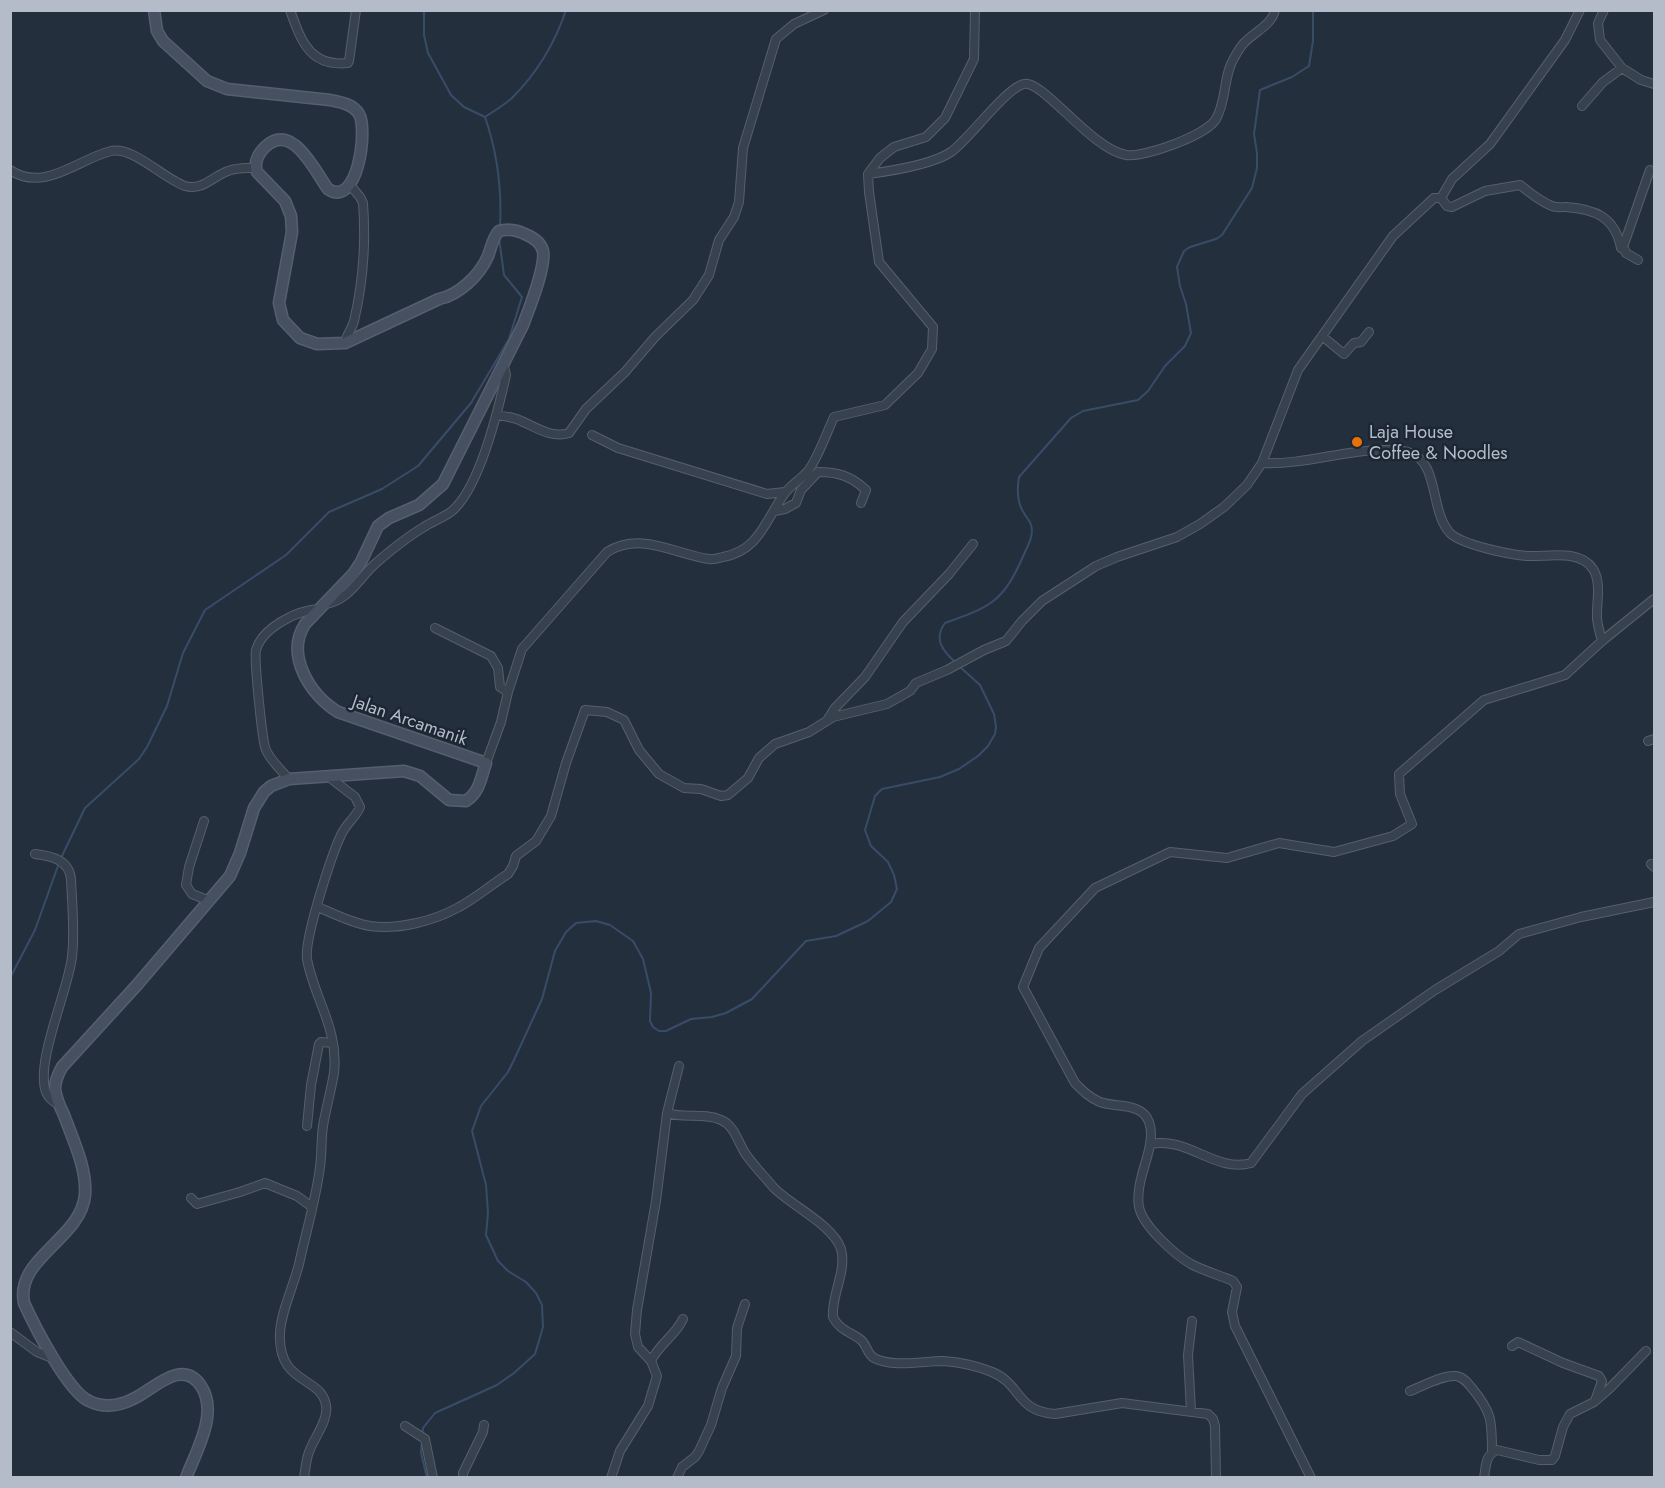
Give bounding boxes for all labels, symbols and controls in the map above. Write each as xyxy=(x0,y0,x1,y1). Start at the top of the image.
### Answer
place label: Laja House Coffee & Noodles xyxy=(1369,419,1507,466)
marker: Laja House Coffee & Noodles xyxy=(1350,435,1364,449)
street label: Jalan Arcamanik xyxy=(347,687,471,752)

